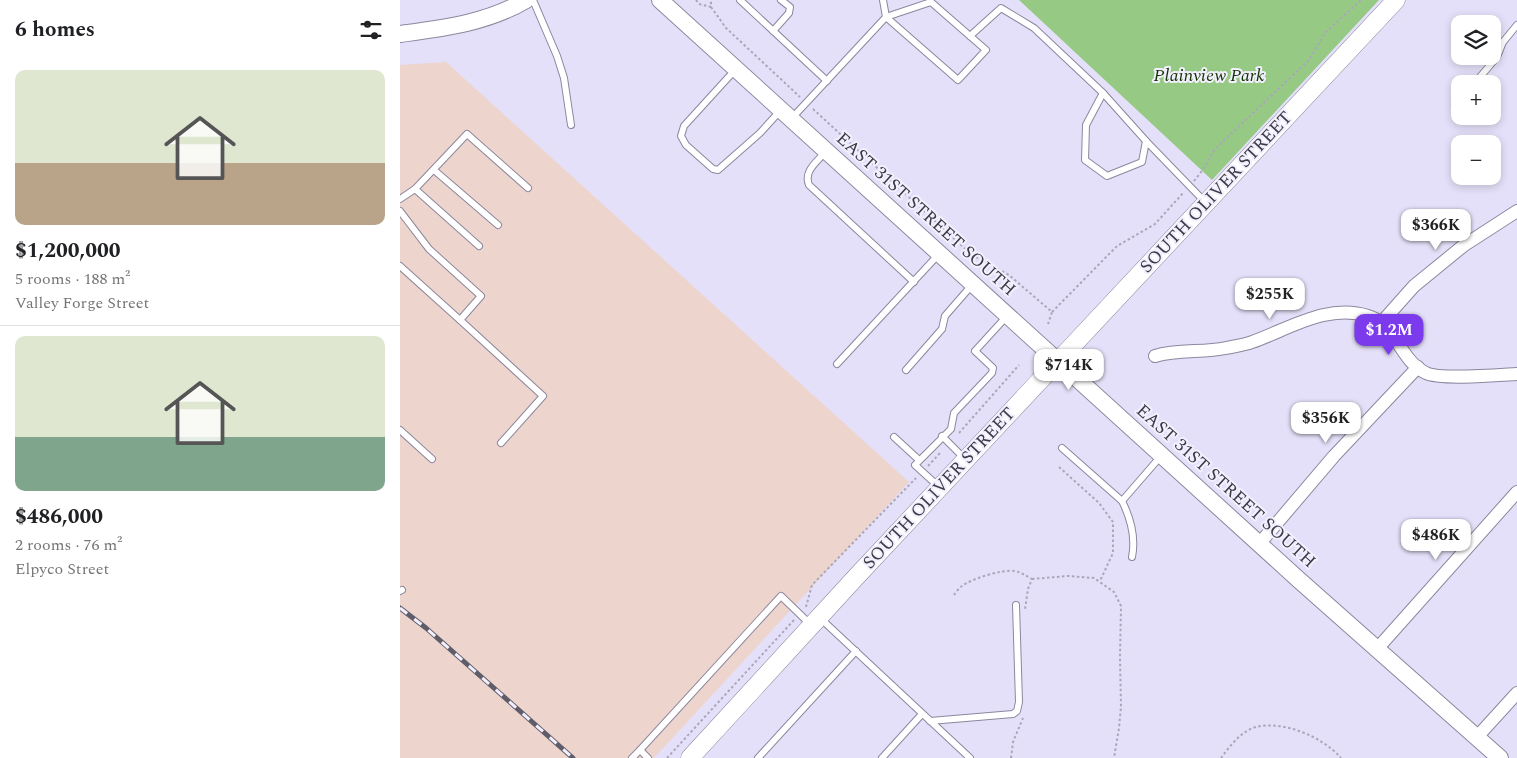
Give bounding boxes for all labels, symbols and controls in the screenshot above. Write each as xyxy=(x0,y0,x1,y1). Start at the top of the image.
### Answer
text: 6 homes xyxy=(15,14,95,46)
map controls xyxy=(1451,15,1501,185)
button: layers xyxy=(1451,15,1501,65)
icon: filters xyxy=(357,16,385,44)
park label: Plainview Park xyxy=(1154,62,1265,89)
button: + xyxy=(1451,75,1501,125)
icon: home xyxy=(155,103,245,193)
street label: SOUTH OLIVER STREET xyxy=(1133,105,1299,279)
street label: EAST 31ST STREET SOUTH xyxy=(830,126,1022,302)
button: − xyxy=(1451,135,1501,185)
pin: $366K xyxy=(1401,208,1471,251)
text: $366K xyxy=(1412,213,1460,237)
text: $1,200,000 xyxy=(15,235,121,267)
text: 5 rooms · 188 m² xyxy=(15,267,130,291)
pin: $255K xyxy=(1235,278,1305,320)
text: $255K xyxy=(1246,282,1294,306)
text: Valley Forge Street xyxy=(15,291,149,315)
pin: $1.2M xyxy=(1354,314,1424,356)
text: $1.2M xyxy=(1365,318,1413,342)
pin: $714K xyxy=(1034,348,1104,391)
text: $714K xyxy=(1045,353,1093,377)
icon: home xyxy=(155,368,245,458)
street label: EAST 31ST STREET SOUTH xyxy=(1130,398,1322,574)
street label: SOUTH OLIVER STREET xyxy=(856,401,1022,575)
pin: $356K xyxy=(1291,402,1361,444)
text: $356K xyxy=(1302,406,1350,430)
text: $486,000 xyxy=(15,501,103,533)
pin: $486K xyxy=(1401,518,1471,561)
text: $486K xyxy=(1412,523,1460,547)
text: 2 rooms · 76 m² xyxy=(15,533,122,557)
text: Elpyco Street xyxy=(15,557,109,581)

